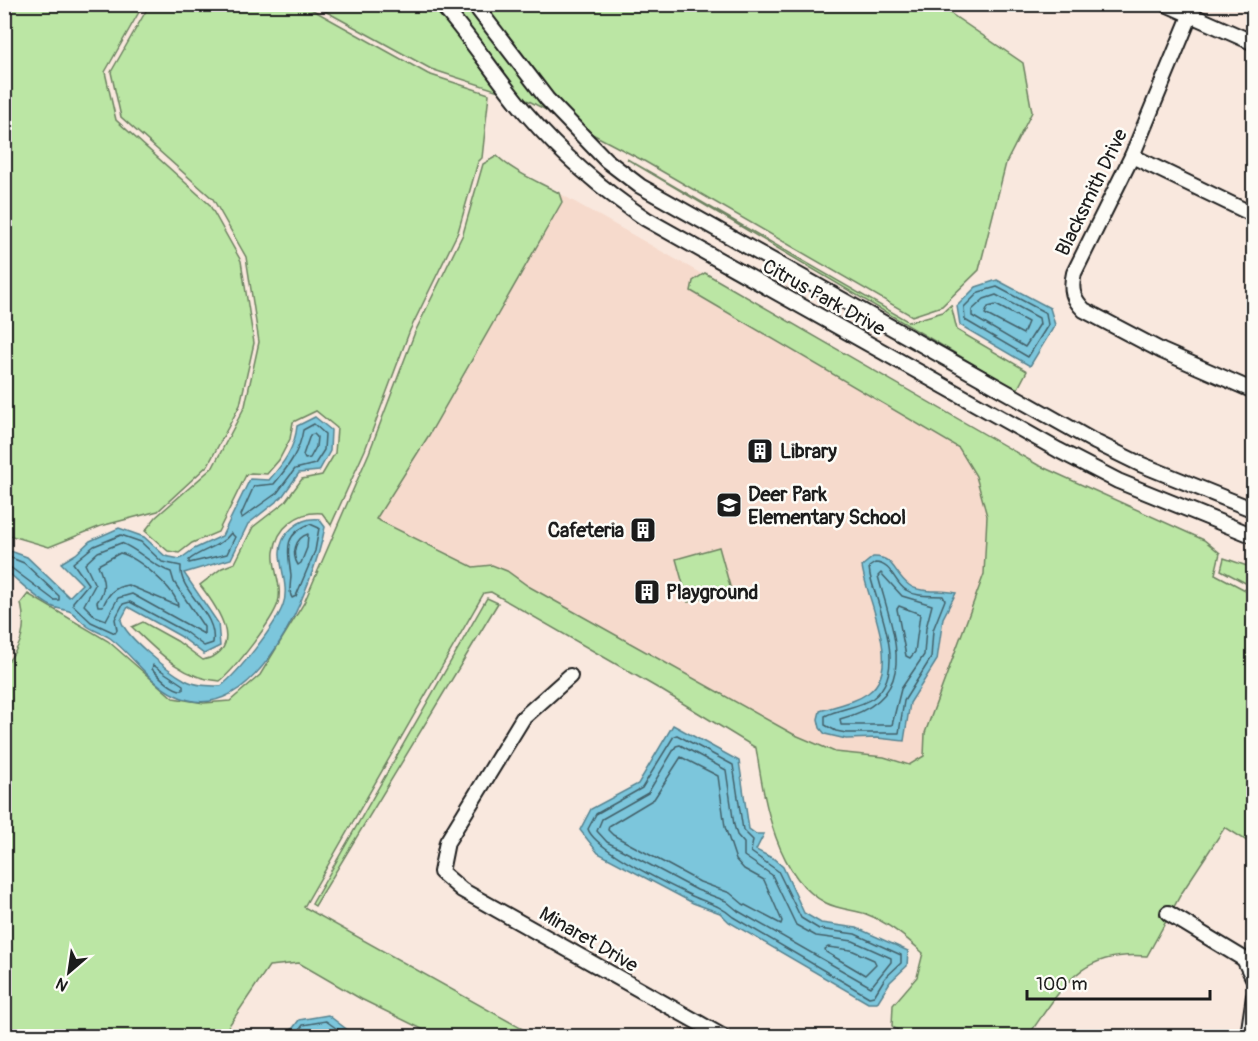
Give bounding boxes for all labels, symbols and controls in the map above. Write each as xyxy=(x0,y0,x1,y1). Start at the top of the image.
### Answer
street label: Blacksmith Drive xyxy=(1050,124,1133,260)
street label: Citrus Park Drive xyxy=(758,253,890,342)
building icon: Library xyxy=(745,436,775,466)
place label: Library xyxy=(780,439,837,464)
place label: Deer Park Elementary School xyxy=(748,482,906,530)
school or university icon: Deer Park Elementary School xyxy=(714,490,744,520)
building icon: Cafeteria xyxy=(628,515,658,545)
place label: Cafeteria xyxy=(548,518,624,543)
building icon: Playground xyxy=(632,577,662,607)
place label: Playground xyxy=(666,580,758,605)
street label: Minaret Drive xyxy=(535,901,643,978)
north arrow xyxy=(39,942,99,1002)
scale bar xyxy=(1027,963,1210,1001)
text: N xyxy=(52,973,72,996)
text: 100 m xyxy=(1036,973,1088,996)

